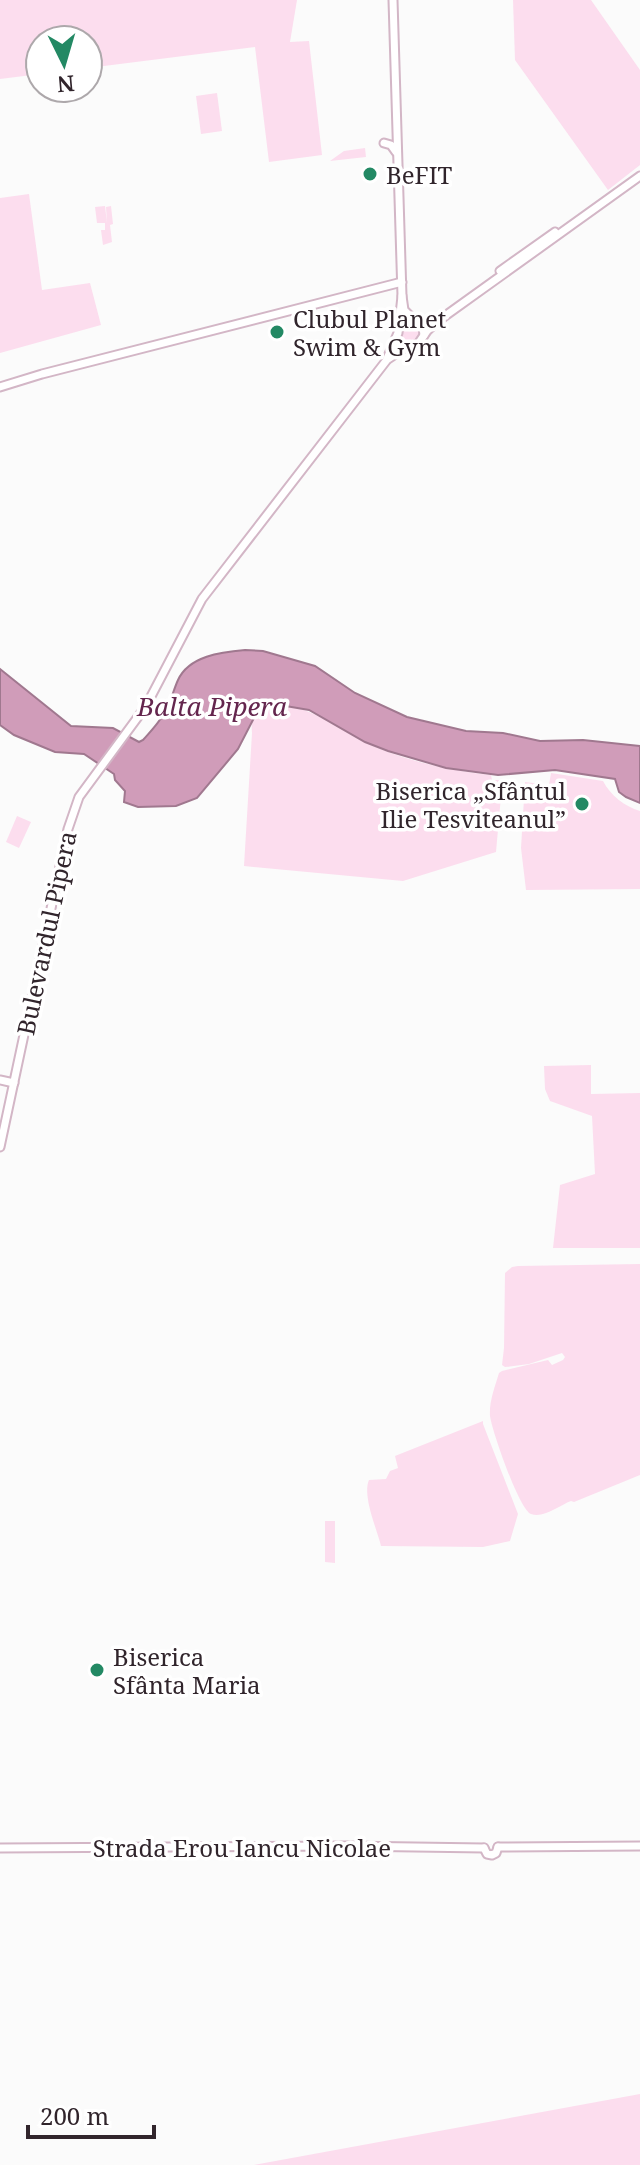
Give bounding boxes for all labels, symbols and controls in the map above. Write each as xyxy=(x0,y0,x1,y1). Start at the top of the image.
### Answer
north arrow xyxy=(24,24,104,104)
text: N xyxy=(56,69,76,101)
place label: BeFIT xyxy=(386,158,453,191)
marker: BeFIT xyxy=(361,165,379,183)
place label: Clubul Planet Swim & Gym xyxy=(293,302,446,363)
marker: Clubul Planet Swim & Gym xyxy=(268,323,286,341)
water label: Balta Pipera xyxy=(136,688,287,724)
place label: Biserica „Sfântul Ilie Tesviteanul” xyxy=(376,774,567,835)
marker: Biserica „Sfântul Ilie Tesviteanul” xyxy=(573,795,591,813)
street label: Bulevardul Pipera xyxy=(8,828,84,1038)
place label: Biserica Sfânta Maria xyxy=(113,1640,261,1701)
marker: Biserica Sfânta Maria xyxy=(88,1661,106,1679)
street label: Strada Erou Iancu Nicolae xyxy=(93,1831,391,1864)
scale bar xyxy=(28,2089,154,2139)
text: 200 m xyxy=(40,2099,109,2132)

